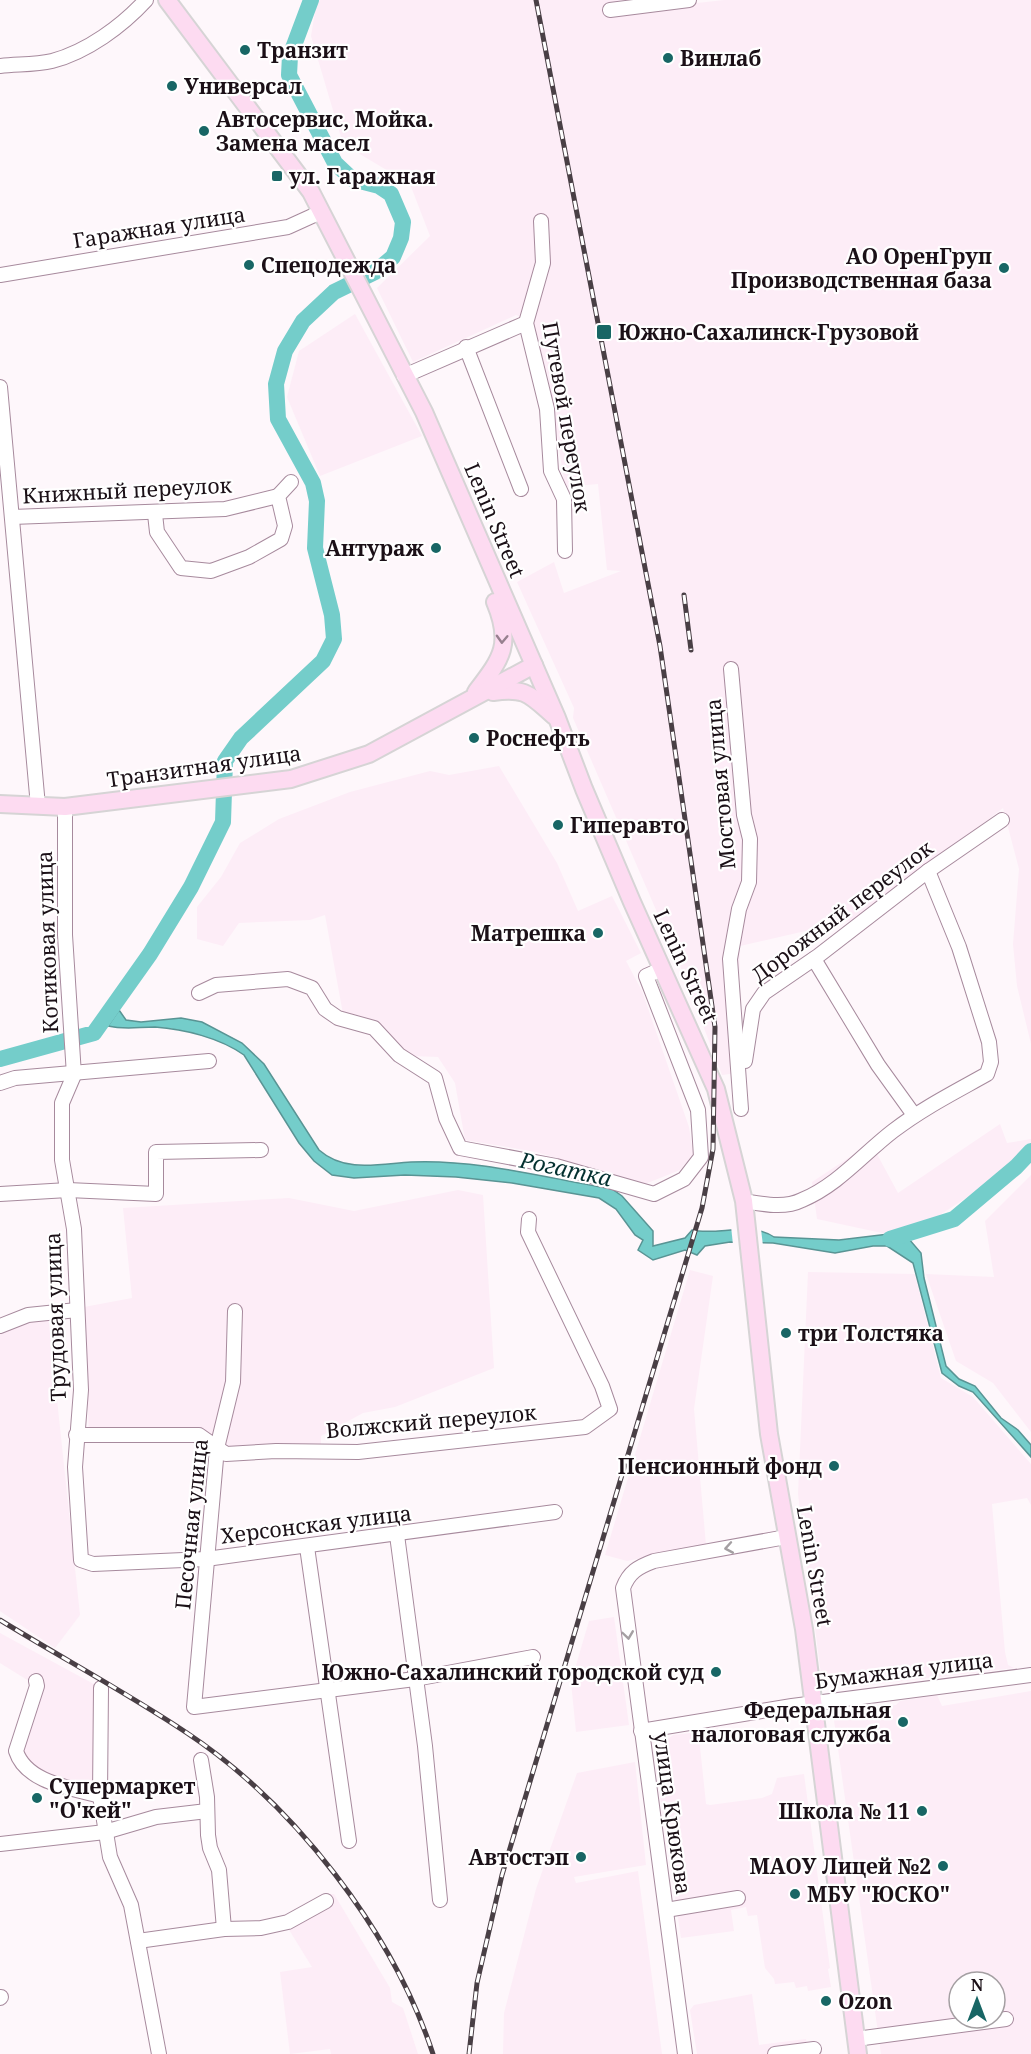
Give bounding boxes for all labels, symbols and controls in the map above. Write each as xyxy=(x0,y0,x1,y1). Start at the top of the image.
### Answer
place label: Транзит xyxy=(257,36,348,64)
marker: Транзит xyxy=(238,43,252,57)
place label: Винлаб xyxy=(680,44,761,72)
marker: Винлаб xyxy=(661,51,675,65)
place label: Универсал xyxy=(184,72,302,100)
marker: Универсал xyxy=(165,79,179,93)
place label: Автосервис, Мойка. Замена масел xyxy=(216,105,434,157)
marker: Автосервис, Мойка. Замена масел xyxy=(197,124,211,138)
place label: ул. Гаражная xyxy=(289,162,436,190)
marker: ул. Гаражная xyxy=(270,169,284,183)
street label: Гаражная улица xyxy=(71,200,247,254)
place label: АО ОренГруп Производственная база xyxy=(731,242,992,294)
place label: Спецодежда xyxy=(261,251,396,279)
marker: Спецодежда xyxy=(242,258,256,272)
marker: АО ОренГруп Производственная база xyxy=(997,261,1011,275)
place label: Южно-Сахалинск-Грузовой xyxy=(618,318,919,346)
street label: Путевой переулок xyxy=(536,319,598,515)
marker: Южно-Сахалинск-Грузовой xyxy=(595,323,613,341)
street label: Lenin Street xyxy=(458,458,532,582)
street label: Книжный переулок xyxy=(21,470,233,509)
place label: Антураж xyxy=(325,534,424,562)
marker: Антураж xyxy=(429,541,443,555)
one-way arrow xyxy=(496,635,508,644)
street label: Мостовая улица xyxy=(699,697,741,871)
place label: Роснефть xyxy=(486,724,590,752)
marker: Роснефть xyxy=(467,731,481,745)
street label: Транзитная улица xyxy=(105,738,303,794)
place label: Гиперавто xyxy=(570,811,686,839)
marker: Гиперавто xyxy=(551,818,565,832)
street label: Дорожный переулок xyxy=(746,833,939,988)
street label: Котиковая улица xyxy=(30,850,64,1034)
street label: Lenin Street xyxy=(647,905,725,1027)
place label: Матрешка xyxy=(471,919,586,947)
marker: Матрешка xyxy=(591,926,605,940)
water label: Рогатка xyxy=(516,1143,615,1192)
street label: Трудовая улица xyxy=(38,1232,72,1402)
place label: три Толстяка xyxy=(798,1319,944,1347)
marker: три Толстяка xyxy=(779,1326,793,1340)
street label: Волжский переулок xyxy=(325,1398,538,1444)
street label: Песочная улица xyxy=(168,1437,214,1611)
place label: Пенсионный фонд xyxy=(618,1452,822,1480)
marker: Пенсионный фонд xyxy=(827,1459,841,1473)
street label: Херсонская улица xyxy=(219,1498,413,1550)
street label: Lenin Street xyxy=(791,1503,839,1629)
one-way arrow xyxy=(724,1541,734,1554)
one-way arrow xyxy=(621,1631,633,1640)
street label: Бумажная улица xyxy=(813,1645,995,1695)
place label: Южно-Сахалинский городской суд xyxy=(322,1658,704,1686)
marker: Южно-Сахалинский городской суд xyxy=(709,1665,723,1679)
place label: Федеральная налоговая служба xyxy=(691,1696,891,1748)
marker: Федеральная налоговая служба xyxy=(896,1715,910,1729)
street label: улица Крюкова xyxy=(648,1730,698,1896)
place label: Супермаркет "О'кей" xyxy=(49,1772,196,1824)
marker: Супермаркет "О'кей" xyxy=(30,1791,44,1805)
place label: Школа № 11 xyxy=(779,1797,910,1825)
marker: Школа № 11 xyxy=(915,1804,929,1818)
place label: Автостэп xyxy=(469,1843,569,1871)
marker: Автостэп xyxy=(574,1850,588,1864)
place label: МАОУ Лицей №2 xyxy=(750,1852,931,1880)
marker: МАОУ Лицей №2 xyxy=(936,1859,950,1873)
place label: МБУ "ЮСКО" xyxy=(807,1880,950,1908)
marker: МБУ "ЮСКО" xyxy=(788,1887,802,1901)
north arrow xyxy=(947,1970,1007,2030)
text: N xyxy=(971,1974,984,1996)
place label: Ozon xyxy=(838,1987,893,2015)
marker: Ozon xyxy=(819,1994,833,2008)

